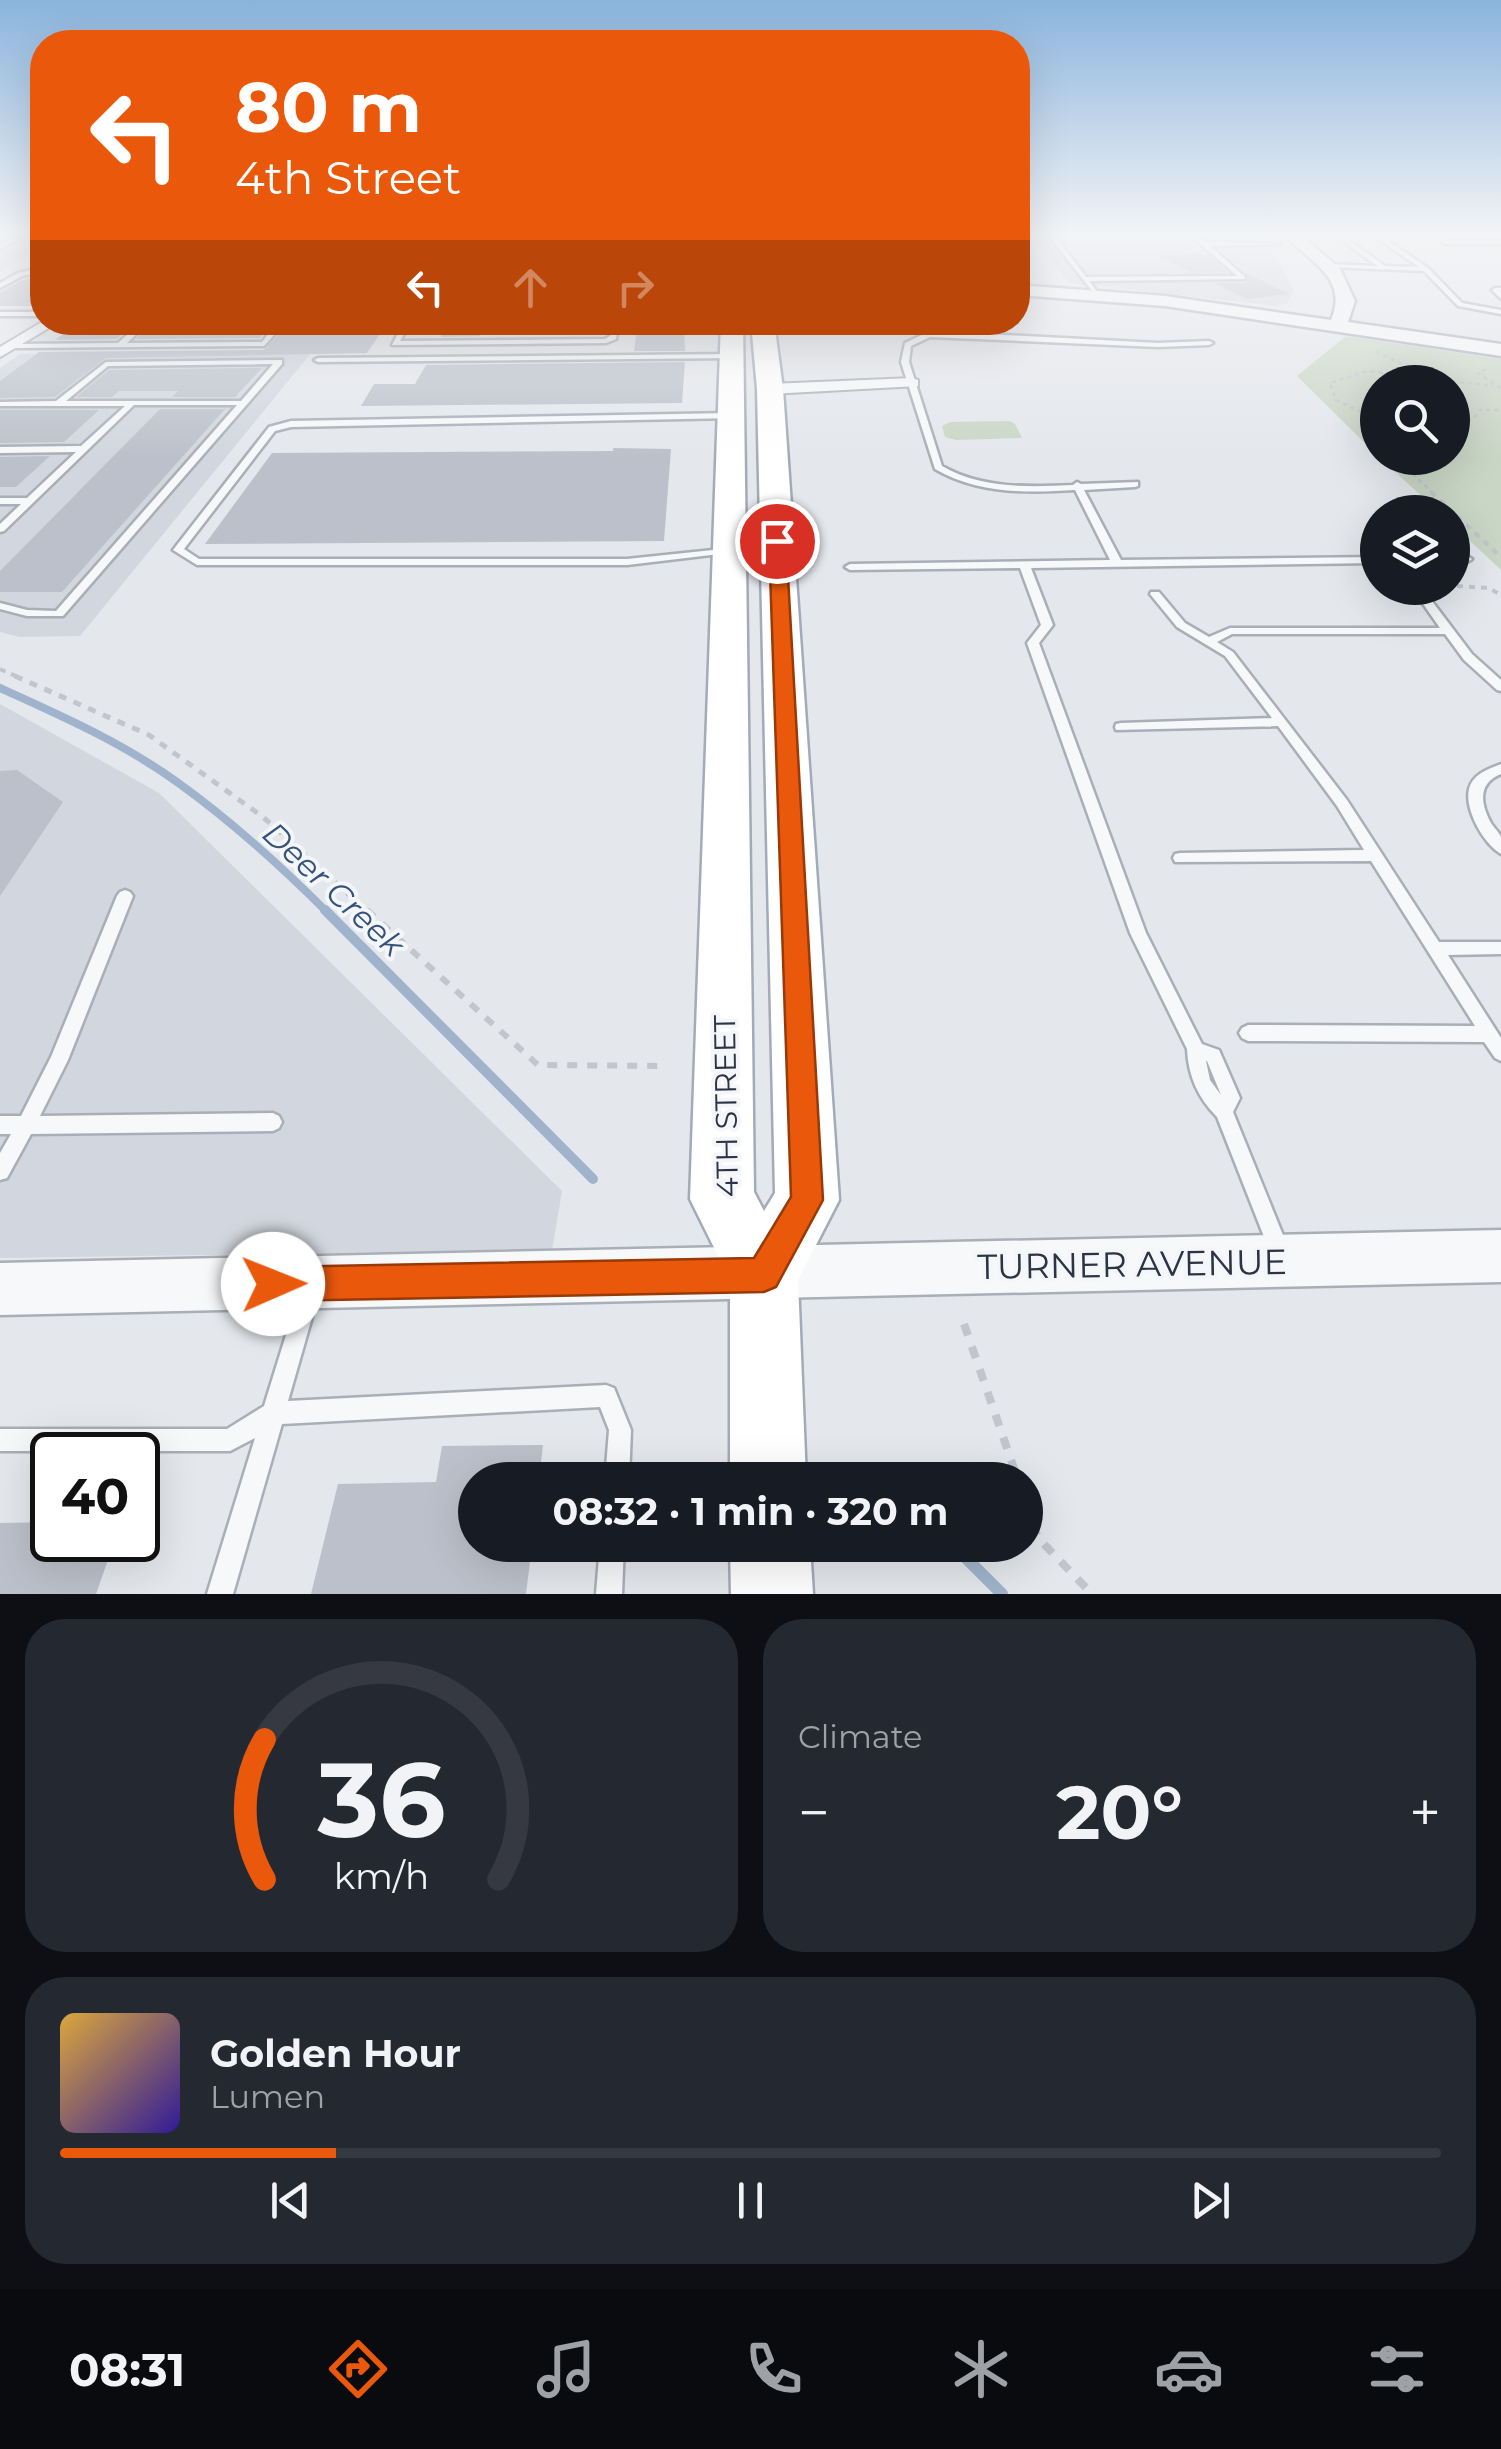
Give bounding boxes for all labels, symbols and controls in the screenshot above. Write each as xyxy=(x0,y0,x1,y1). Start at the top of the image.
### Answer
text: 80 m xyxy=(235,64,422,150)
icon: left xyxy=(70,70,200,200)
text: 4th Street xyxy=(235,150,461,205)
icon: left xyxy=(398,260,453,315)
icon: ahead xyxy=(503,260,558,315)
icon: right xyxy=(608,260,663,315)
map controls xyxy=(1360,365,1470,605)
button: search xyxy=(1360,365,1470,475)
button: layers xyxy=(1360,495,1470,605)
pin xyxy=(735,499,820,584)
icon: arrive xyxy=(750,514,805,569)
water label: Deer Creek xyxy=(255,814,414,966)
street label: 4TH STREET xyxy=(706,1014,746,1197)
position arrow xyxy=(221,1232,325,1336)
street label: TURNER AVENUE xyxy=(977,1240,1287,1288)
speed limit sign: 40 xyxy=(30,1432,160,1562)
text: 08:32 · 1 min · 320 m xyxy=(553,1488,948,1535)
text: Climate xyxy=(798,1717,922,1756)
text: 36 xyxy=(317,1736,445,1863)
text: 20° xyxy=(1056,1766,1183,1858)
text: − xyxy=(798,1779,830,1846)
text: + xyxy=(1409,1779,1441,1846)
text: km/h xyxy=(334,1854,429,1898)
text: Golden Hour xyxy=(210,2030,461,2077)
text: Lumen xyxy=(210,2077,325,2116)
icon: previous xyxy=(263,2173,318,2228)
icon: pause xyxy=(723,2173,778,2228)
icon: next xyxy=(1183,2173,1238,2228)
icon: directions xyxy=(323,2334,393,2404)
icon: music xyxy=(531,2334,601,2404)
icon: phone xyxy=(739,2334,809,2404)
icon: climate xyxy=(946,2334,1016,2404)
icon: car xyxy=(1154,2334,1224,2404)
icon: filters xyxy=(1362,2334,1432,2404)
text: 08:31 xyxy=(69,2342,185,2397)

